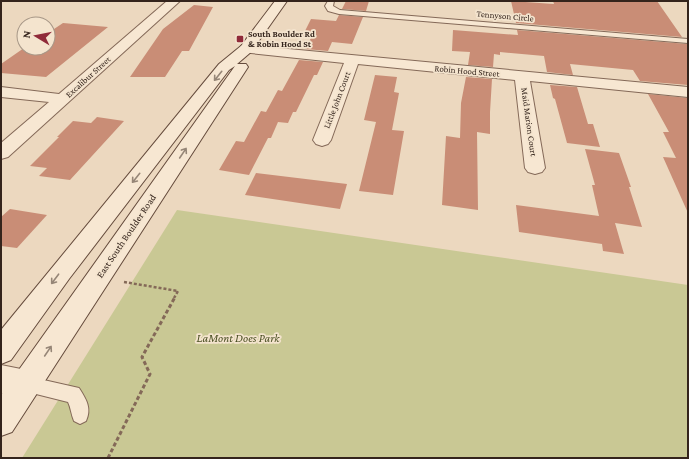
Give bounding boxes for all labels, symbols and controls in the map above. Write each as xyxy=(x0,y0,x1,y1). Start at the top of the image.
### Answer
street label: Tennyson Circle xyxy=(476,9,534,23)
north arrow xyxy=(16,16,56,56)
text: N xyxy=(20,29,33,39)
place label: South Boulder Rd & Robin Hood St xyxy=(248,29,315,49)
marker: South Boulder Rd & Robin Hood St xyxy=(235,34,245,44)
street label: Excalibur Street xyxy=(64,54,113,100)
street label: Robin Hood Street xyxy=(434,63,501,79)
street label: Little John Court xyxy=(322,69,353,130)
one-way arrow xyxy=(213,71,222,81)
street label: Maid Marion Court xyxy=(519,87,539,158)
one-way arrow xyxy=(179,147,187,158)
one-way arrow xyxy=(132,172,141,183)
street label: East South Boulder Road xyxy=(94,192,158,280)
one-way arrow xyxy=(51,274,60,285)
park label: LaMont Does Park xyxy=(197,331,280,345)
one-way arrow xyxy=(44,346,52,357)

